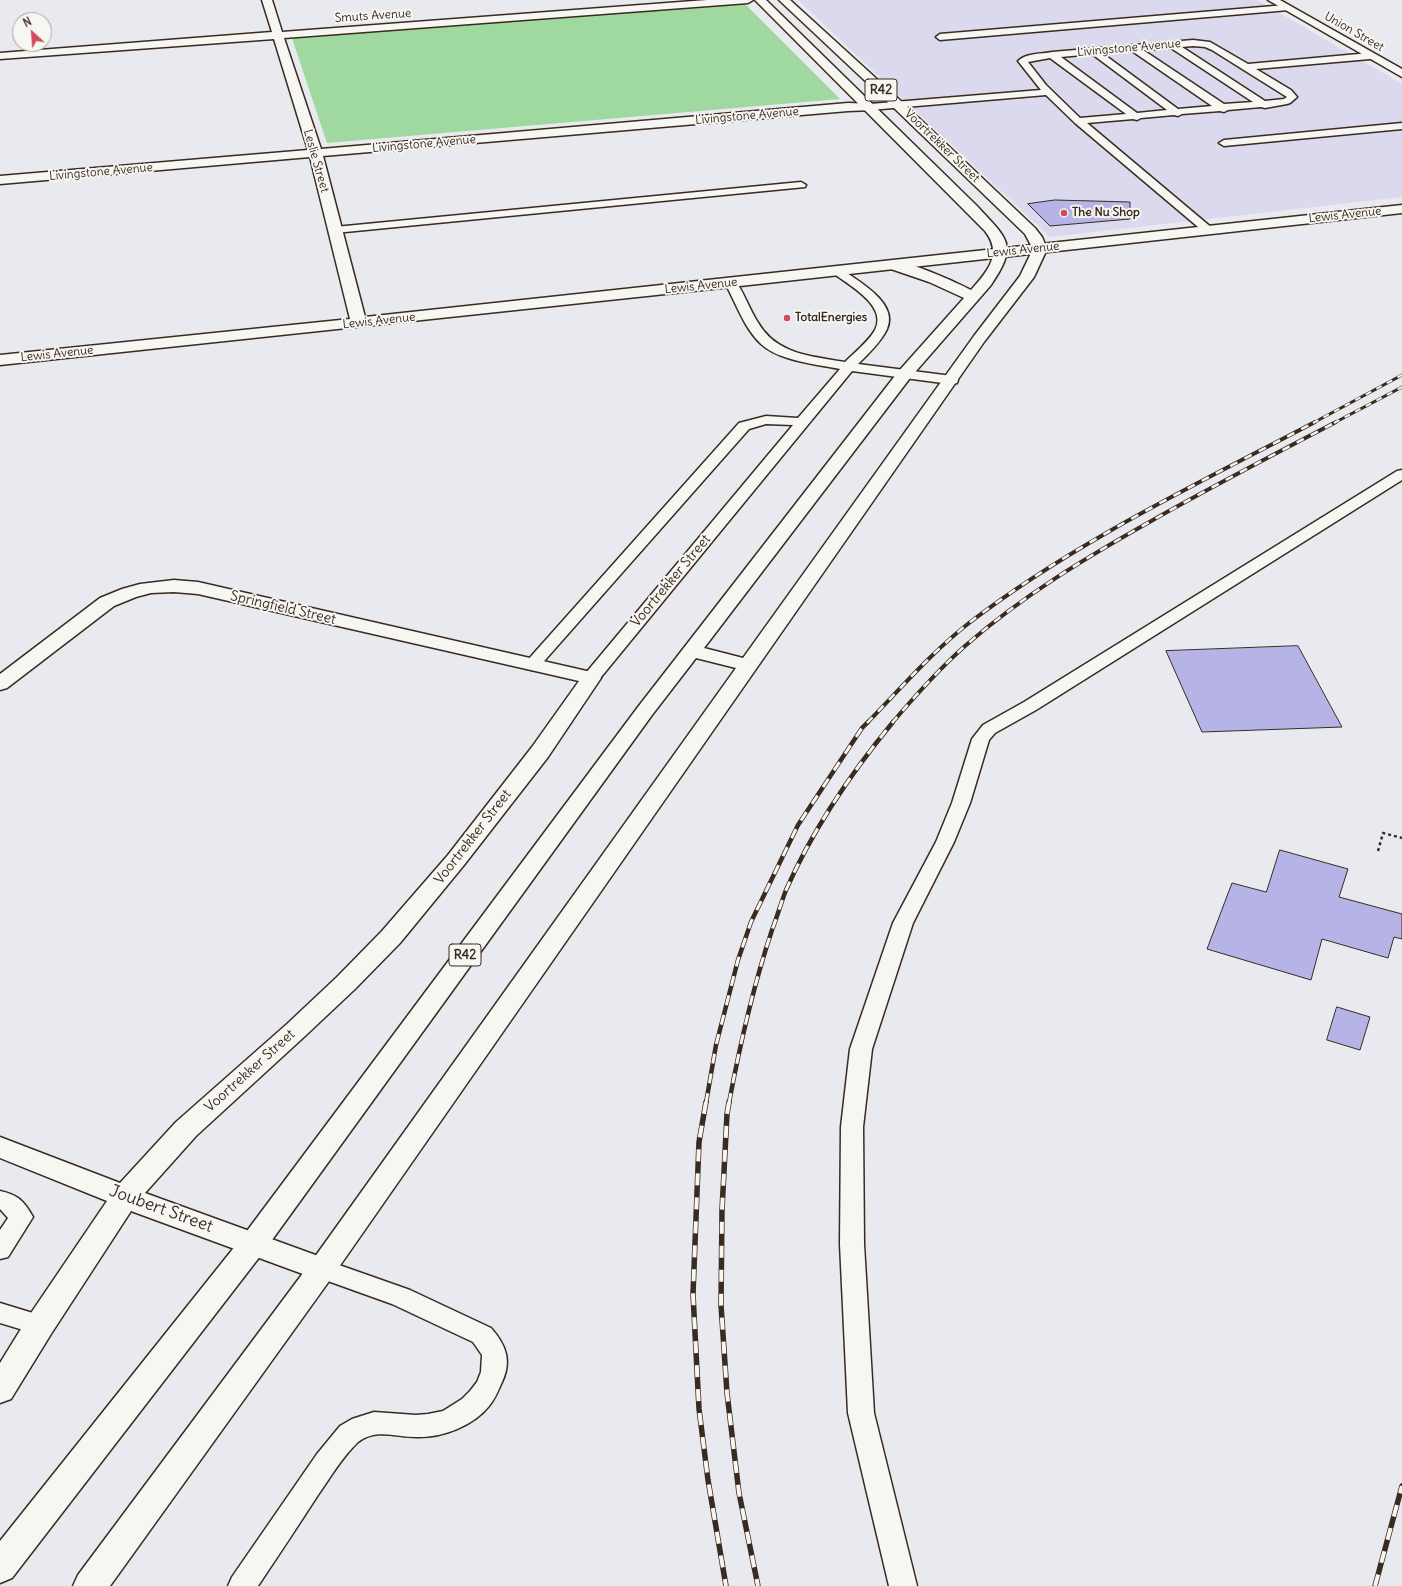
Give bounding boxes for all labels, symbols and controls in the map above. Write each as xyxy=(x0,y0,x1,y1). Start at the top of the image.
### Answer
street label: Smuts Avenue xyxy=(334,6,412,26)
street label: Union Street xyxy=(1322,9,1386,55)
north arrow xyxy=(12,12,52,52)
text: N xyxy=(21,14,34,30)
street label: Livingstone Avenue xyxy=(1077,36,1181,60)
road number: R42 xyxy=(865,79,897,101)
street label: Livingstone Avenue xyxy=(695,104,799,128)
street label: Voortrekker Street xyxy=(901,106,983,186)
street label: Leslie Street xyxy=(300,128,332,194)
street label: Livingstone Avenue xyxy=(372,132,476,156)
street label: Livingstone Avenue xyxy=(49,160,153,184)
street label: Lewis Avenue xyxy=(1308,204,1382,226)
place label: The Nu Shop xyxy=(1072,206,1140,220)
marker: The Nu Shop xyxy=(1059,208,1069,218)
street label: Lewis Avenue xyxy=(986,239,1060,261)
street label: Lewis Avenue xyxy=(664,275,738,297)
street label: Lewis Avenue xyxy=(342,310,416,332)
place label: TotalEnergies xyxy=(795,311,867,325)
marker: TotalEnergies xyxy=(782,313,792,323)
street label: Lewis Avenue xyxy=(20,343,94,365)
street label: Voortrekker Street xyxy=(627,531,715,631)
street label: Springfield Street xyxy=(229,588,337,628)
street label: Voortrekker Street xyxy=(431,786,515,888)
road number: R42 xyxy=(449,944,481,966)
street label: Voortrekker Street xyxy=(202,1026,298,1116)
street label: Joubert Street xyxy=(106,1181,216,1237)

